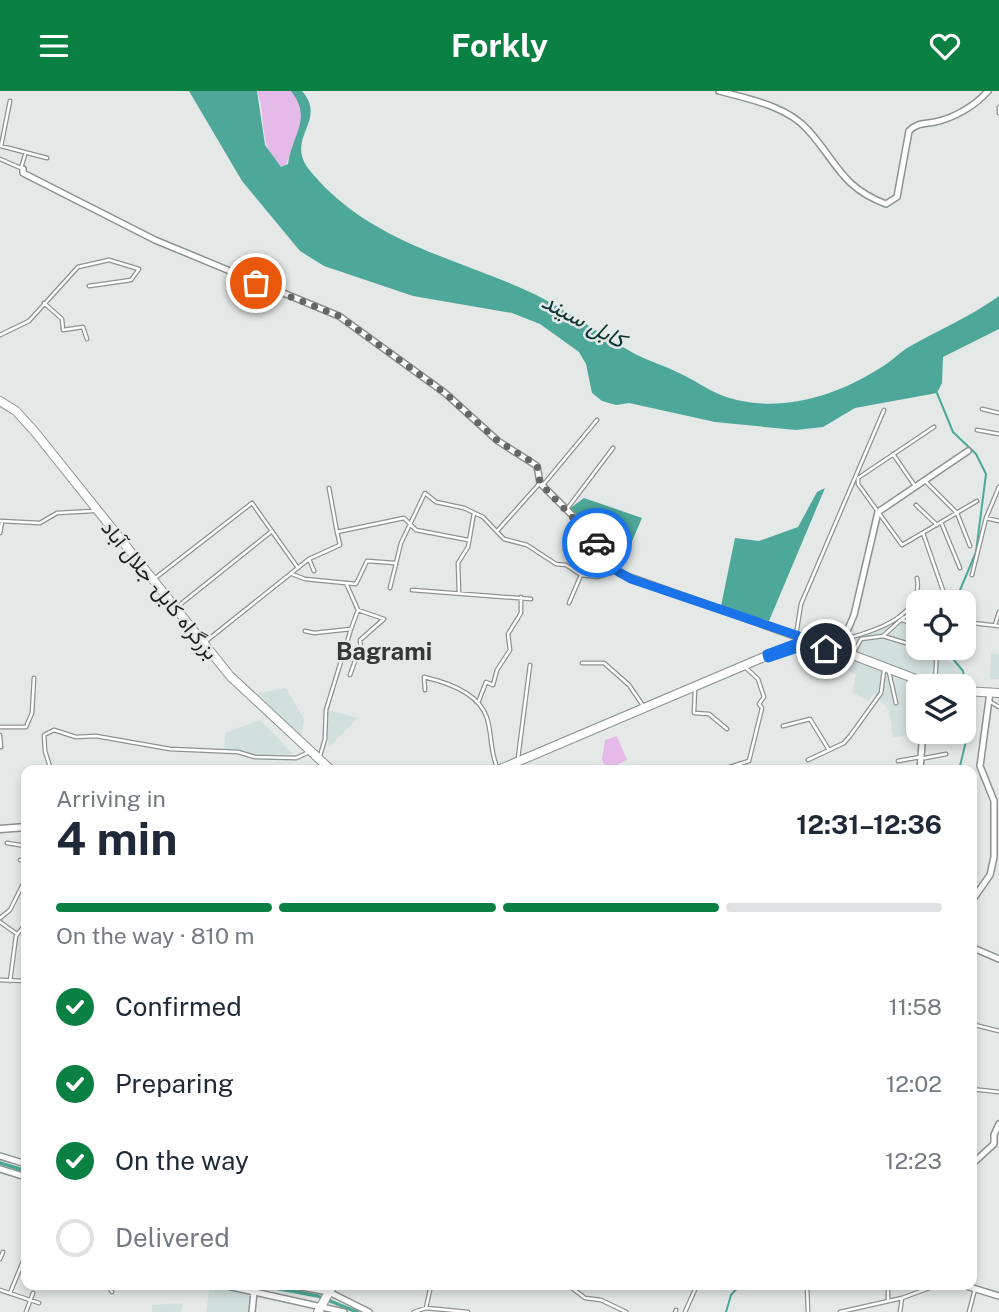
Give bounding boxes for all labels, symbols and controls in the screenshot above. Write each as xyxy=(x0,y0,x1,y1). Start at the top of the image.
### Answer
icon: menu xyxy=(35,27,73,65)
text: Forkly xyxy=(451,27,548,64)
icon: heart xyxy=(926,27,964,65)
pin xyxy=(226,253,286,313)
icon: bag xyxy=(237,264,275,302)
water label: کابل سيند xyxy=(537,287,634,356)
courier xyxy=(562,508,632,578)
street label: بزرگراه کابل- جلال آباد xyxy=(96,515,224,665)
icon: car xyxy=(578,524,616,562)
map controls xyxy=(906,590,976,744)
button: locate xyxy=(906,590,976,660)
pin xyxy=(796,619,856,679)
icon: home xyxy=(807,630,845,668)
district label: Bagrami xyxy=(336,637,432,665)
button: layers xyxy=(906,674,976,744)
text: Arriving in xyxy=(56,785,166,812)
text: 12:31–12:36 xyxy=(796,809,942,840)
text: 4 min xyxy=(56,811,177,865)
text: On the way · 810 m xyxy=(56,922,254,949)
icon: check xyxy=(56,988,94,1026)
text: Confirmed xyxy=(115,991,242,1022)
text: 11:58 xyxy=(888,993,942,1020)
icon: check xyxy=(56,1065,94,1103)
text: Preparing xyxy=(115,1068,234,1099)
text: 12:02 xyxy=(886,1070,942,1097)
icon: check xyxy=(56,1142,94,1180)
text: On the way xyxy=(115,1145,249,1176)
text: 12:23 xyxy=(885,1147,942,1174)
text: Delivered xyxy=(115,1222,230,1253)

